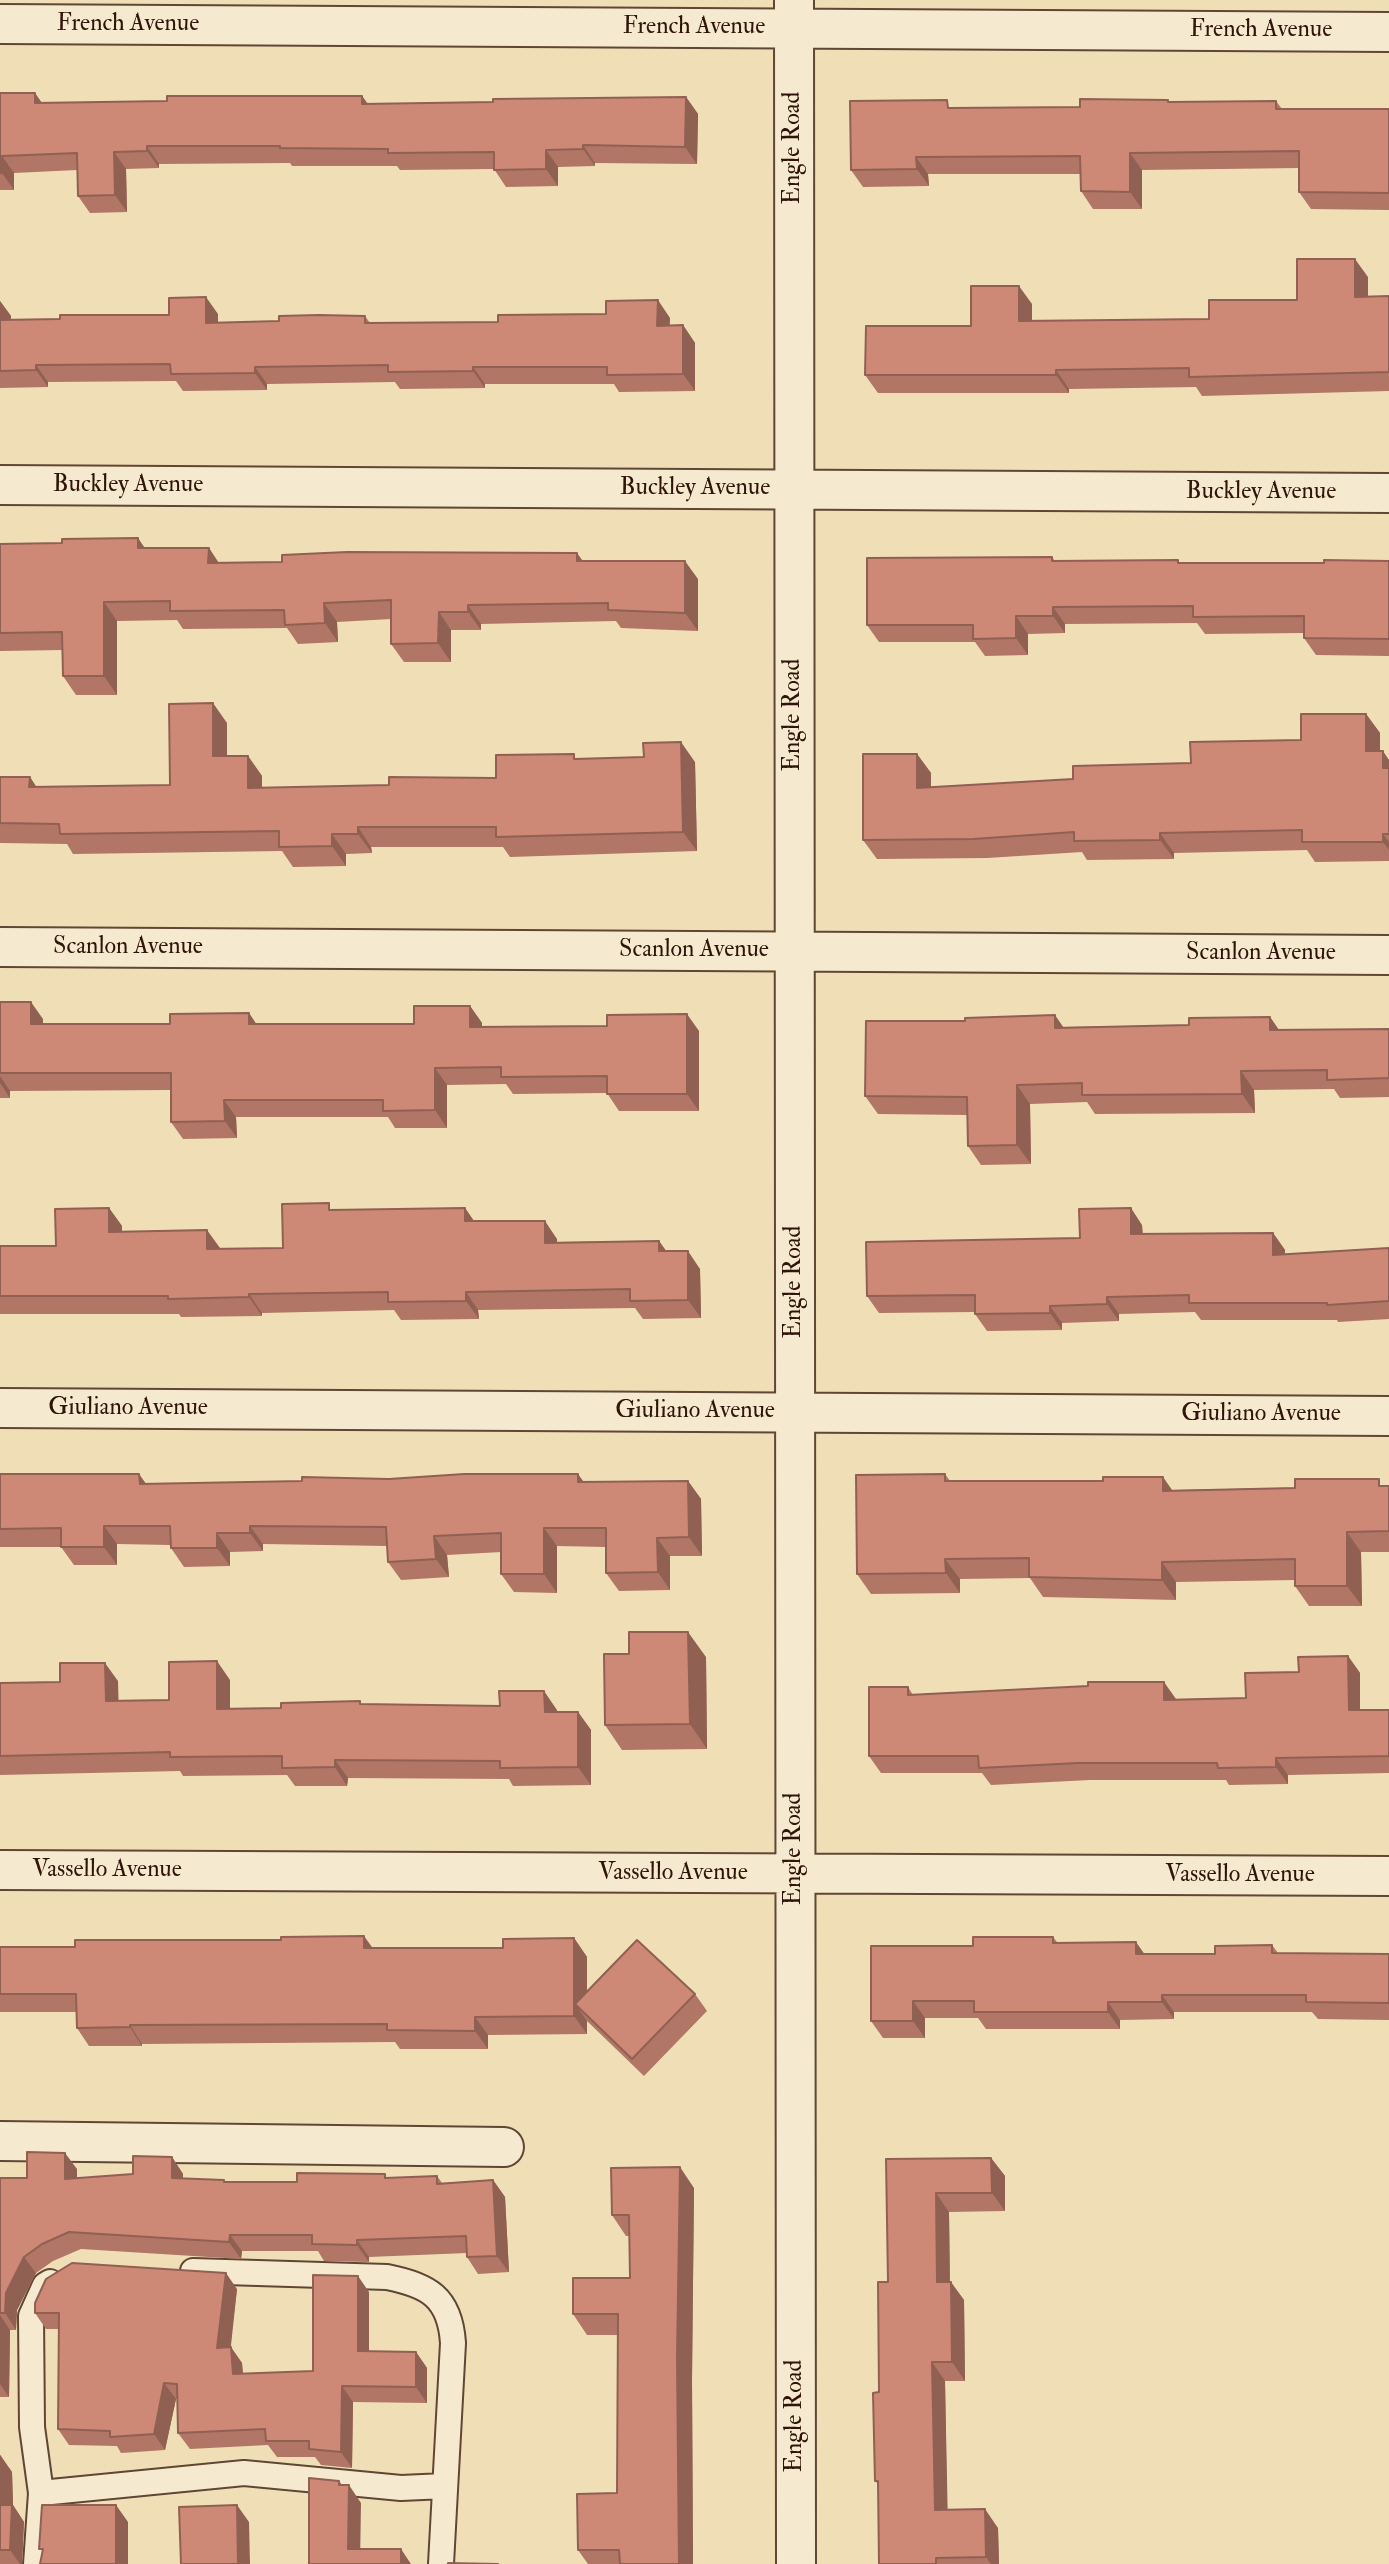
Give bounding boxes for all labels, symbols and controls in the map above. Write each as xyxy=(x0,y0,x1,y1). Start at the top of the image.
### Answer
street label: French Avenue xyxy=(57,11,199,39)
street label: French Avenue xyxy=(623,14,765,42)
street label: French Avenue xyxy=(1190,17,1332,45)
street label: Engle Road xyxy=(780,92,808,204)
street label: Buckley Avenue xyxy=(53,472,203,500)
street label: Buckley Avenue xyxy=(620,475,770,503)
street label: Buckley Avenue xyxy=(1186,479,1336,507)
street label: Engle Road xyxy=(780,659,808,771)
street label: Scanlon Avenue xyxy=(53,934,203,962)
street label: Scanlon Avenue xyxy=(619,937,769,965)
street label: Scanlon Avenue xyxy=(1186,940,1336,968)
street label: Engle Road xyxy=(781,1226,809,1338)
street label: Giuliano Avenue xyxy=(48,1395,208,1423)
street label: Giuliano Avenue xyxy=(615,1398,775,1426)
street label: Giuliano Avenue xyxy=(1181,1401,1341,1429)
street label: Engle Road xyxy=(781,1793,809,1905)
street label: Vassello Avenue xyxy=(32,1857,182,1885)
street label: Vassello Avenue xyxy=(598,1860,748,1888)
street label: Vassello Avenue xyxy=(1165,1862,1315,1890)
street label: Engle Road xyxy=(782,2360,810,2472)

